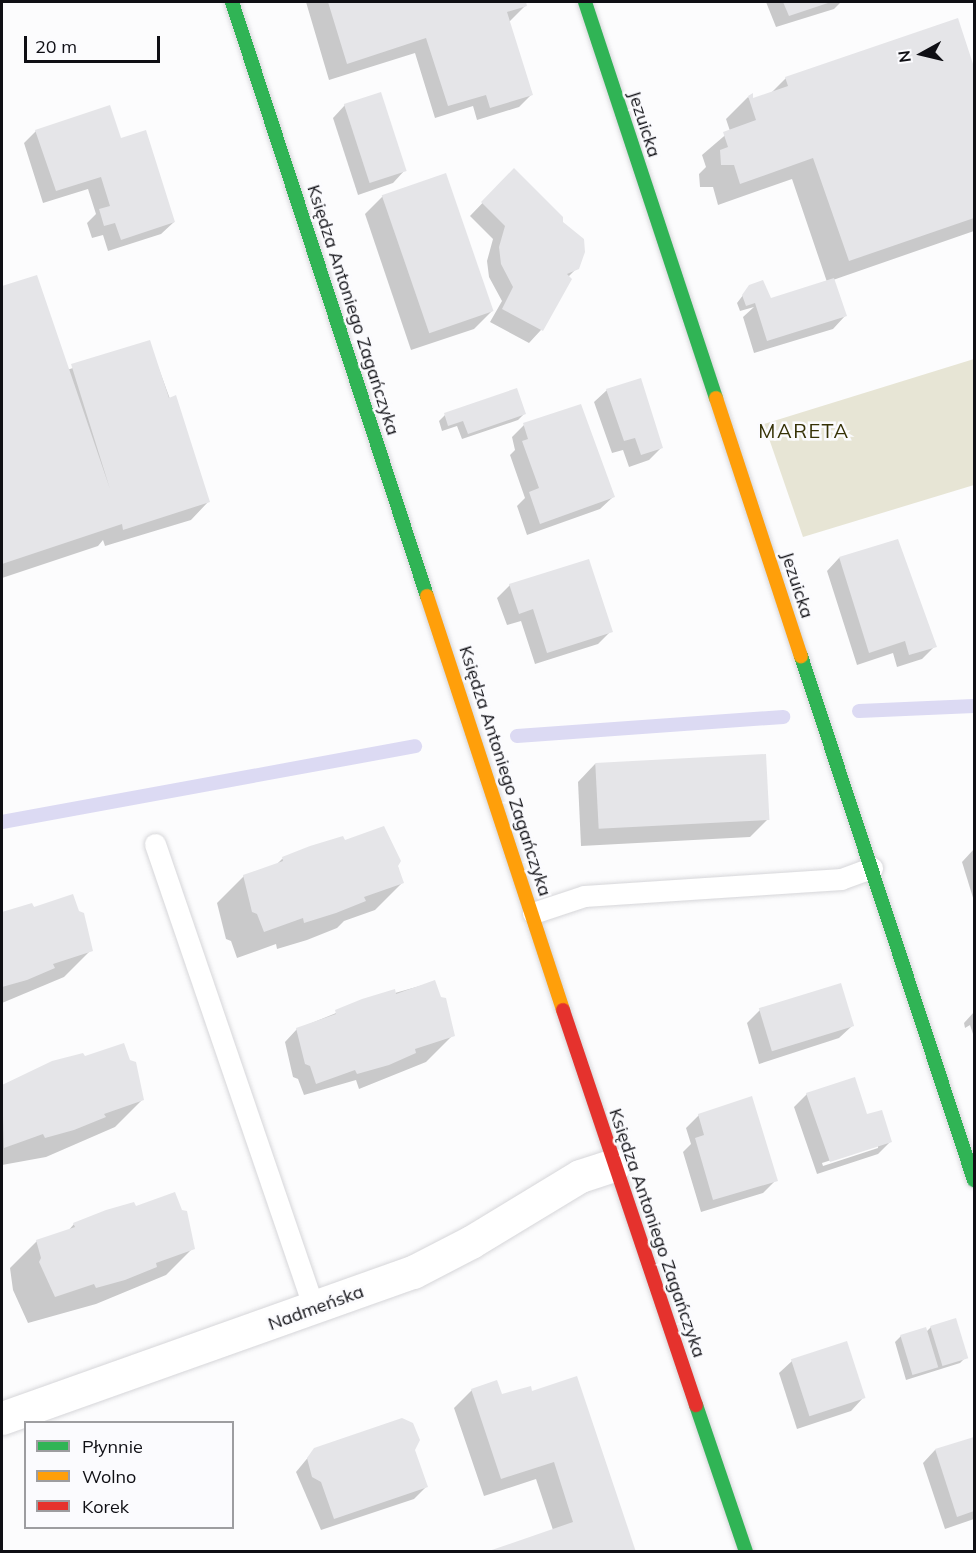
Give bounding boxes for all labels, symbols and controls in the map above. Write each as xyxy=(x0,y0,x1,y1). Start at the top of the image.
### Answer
scale bar xyxy=(27,24,164,62)
north arrow xyxy=(892,24,952,84)
text: 20 m xyxy=(35,35,77,58)
text: N xyxy=(893,49,915,64)
street label: Jezuicka xyxy=(623,88,665,160)
street label: Księdza Antoniego Zagańczyka xyxy=(302,182,404,438)
district label: MARETA xyxy=(758,418,850,442)
street label: Jezuicka xyxy=(776,549,818,621)
street label: Księdza Antoniego Zagańczyka xyxy=(454,643,556,899)
street label: Księdza Antoniego Zagańczyka xyxy=(604,1106,710,1360)
street label: Nadmeńska xyxy=(265,1281,367,1335)
legend xyxy=(24,1421,234,1529)
text: Płynnie xyxy=(82,1435,143,1458)
text: Wolno xyxy=(82,1465,136,1488)
text: Korek xyxy=(82,1495,129,1518)

